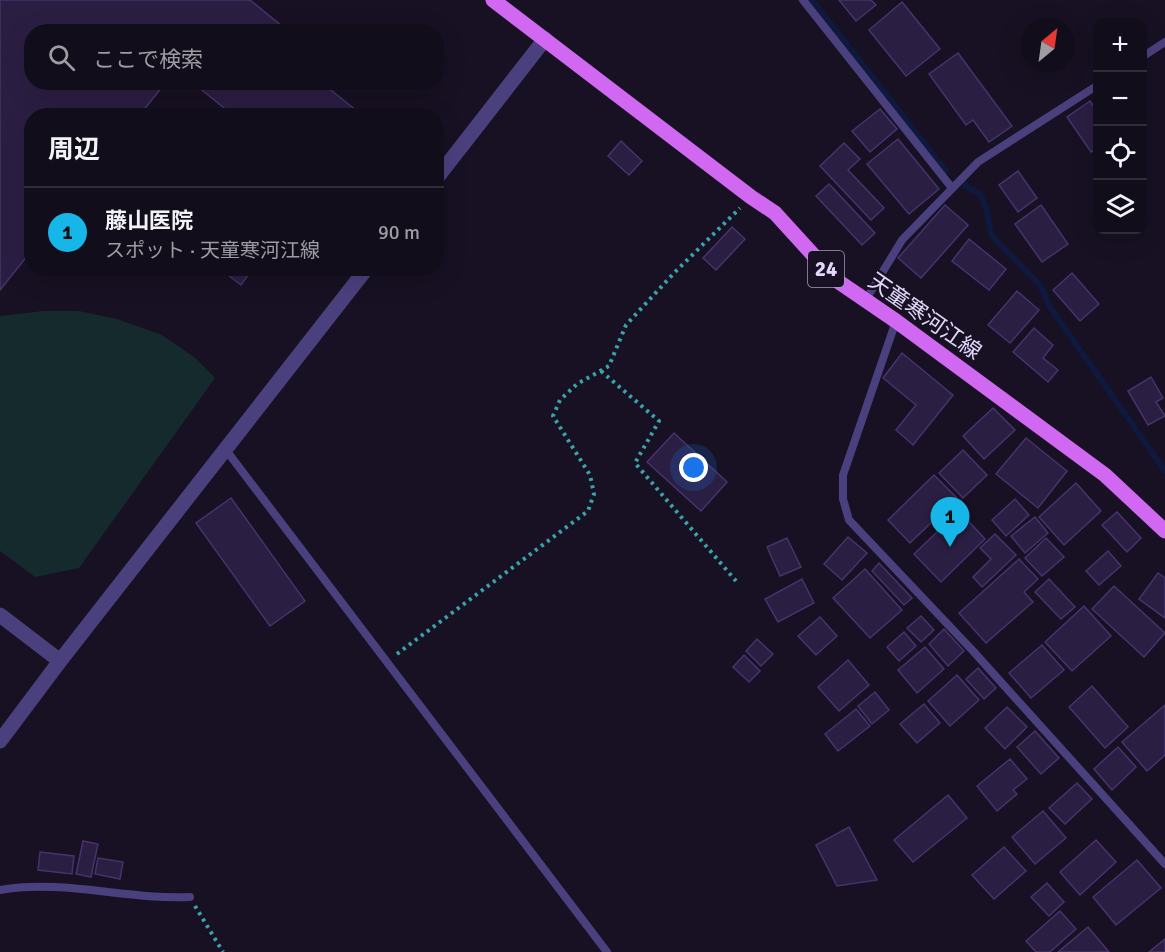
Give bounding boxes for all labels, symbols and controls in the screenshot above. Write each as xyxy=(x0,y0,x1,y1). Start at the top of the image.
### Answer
north arrow xyxy=(1021,18,1075,72)
map controls xyxy=(1093,18,1147,234)
button: + xyxy=(1093,18,1147,72)
search box xyxy=(24,24,444,90)
icon: search xyxy=(45,41,78,74)
text: ここで検索 xyxy=(93,46,203,73)
button: − xyxy=(1093,72,1147,126)
button: locate xyxy=(1093,126,1147,180)
text: 周辺 xyxy=(48,134,100,166)
button: layers xyxy=(1093,180,1147,234)
text: 藤山医院 xyxy=(105,207,193,234)
text: 1 xyxy=(62,220,73,245)
text: 90 m xyxy=(378,220,420,245)
text: スポット · 天童寒河江線 xyxy=(105,238,320,263)
road number: 24 xyxy=(808,251,844,287)
street label: 天童寒河江線 xyxy=(863,267,987,365)
your location xyxy=(679,453,708,482)
pin: 1 xyxy=(930,498,970,547)

